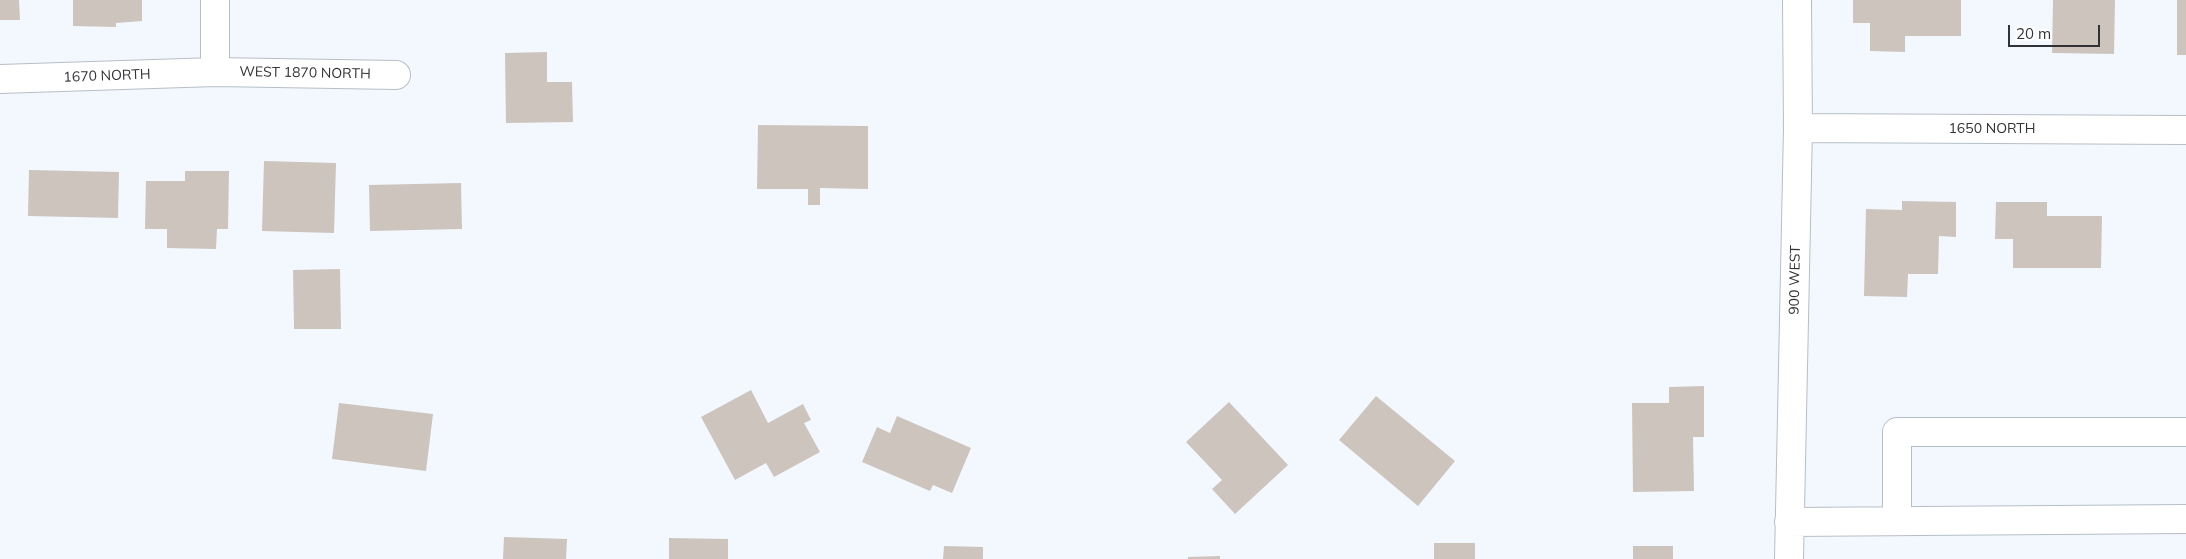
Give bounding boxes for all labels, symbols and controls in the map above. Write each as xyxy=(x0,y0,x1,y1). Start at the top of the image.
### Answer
scale bar xyxy=(2011,15,2104,47)
text: 20 m xyxy=(2016,24,2051,43)
street label: WEST 1870 NORTH xyxy=(239,63,371,83)
street label: 1670 NORTH xyxy=(63,66,151,86)
street label: 1650 NORTH xyxy=(1948,121,2036,137)
street label: 900 WEST xyxy=(1786,245,1804,315)

